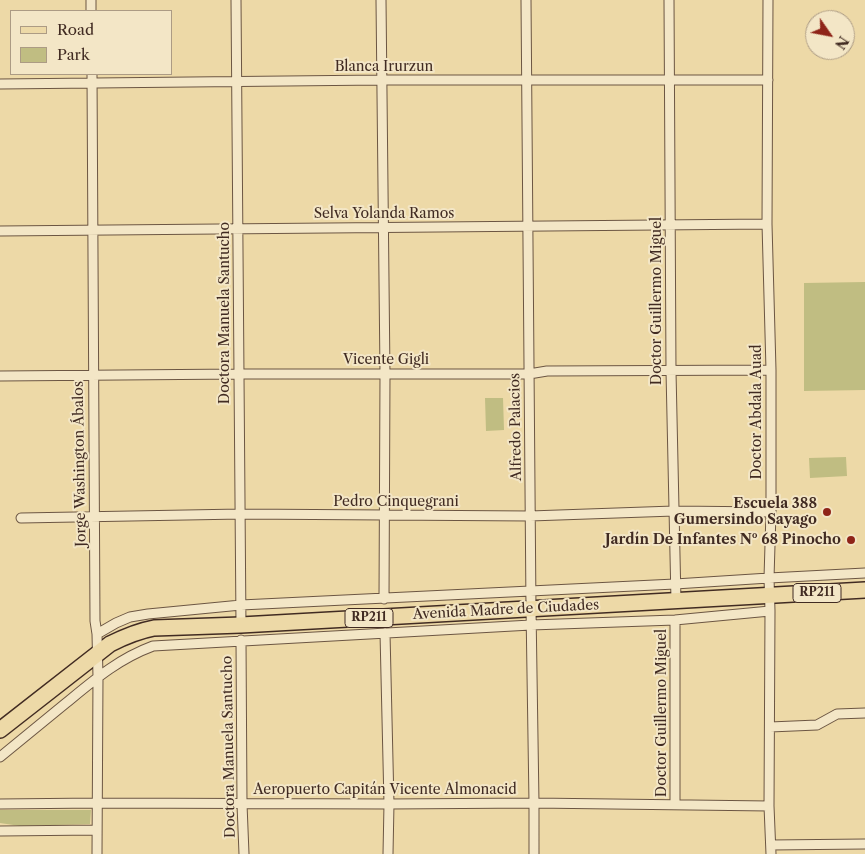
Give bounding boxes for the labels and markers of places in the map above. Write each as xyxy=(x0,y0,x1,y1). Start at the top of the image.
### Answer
place label: Escuela 388 Gumersindo Sayago xyxy=(674,496,817,528)
marker: Escuela 388 Gumersindo Sayago xyxy=(821,506,833,518)
place label: Jardín De Infantes Nº 68 Pinocho xyxy=(605,532,841,548)
marker: Jardín De Infantes Nº 68 Pinocho xyxy=(845,534,857,546)

